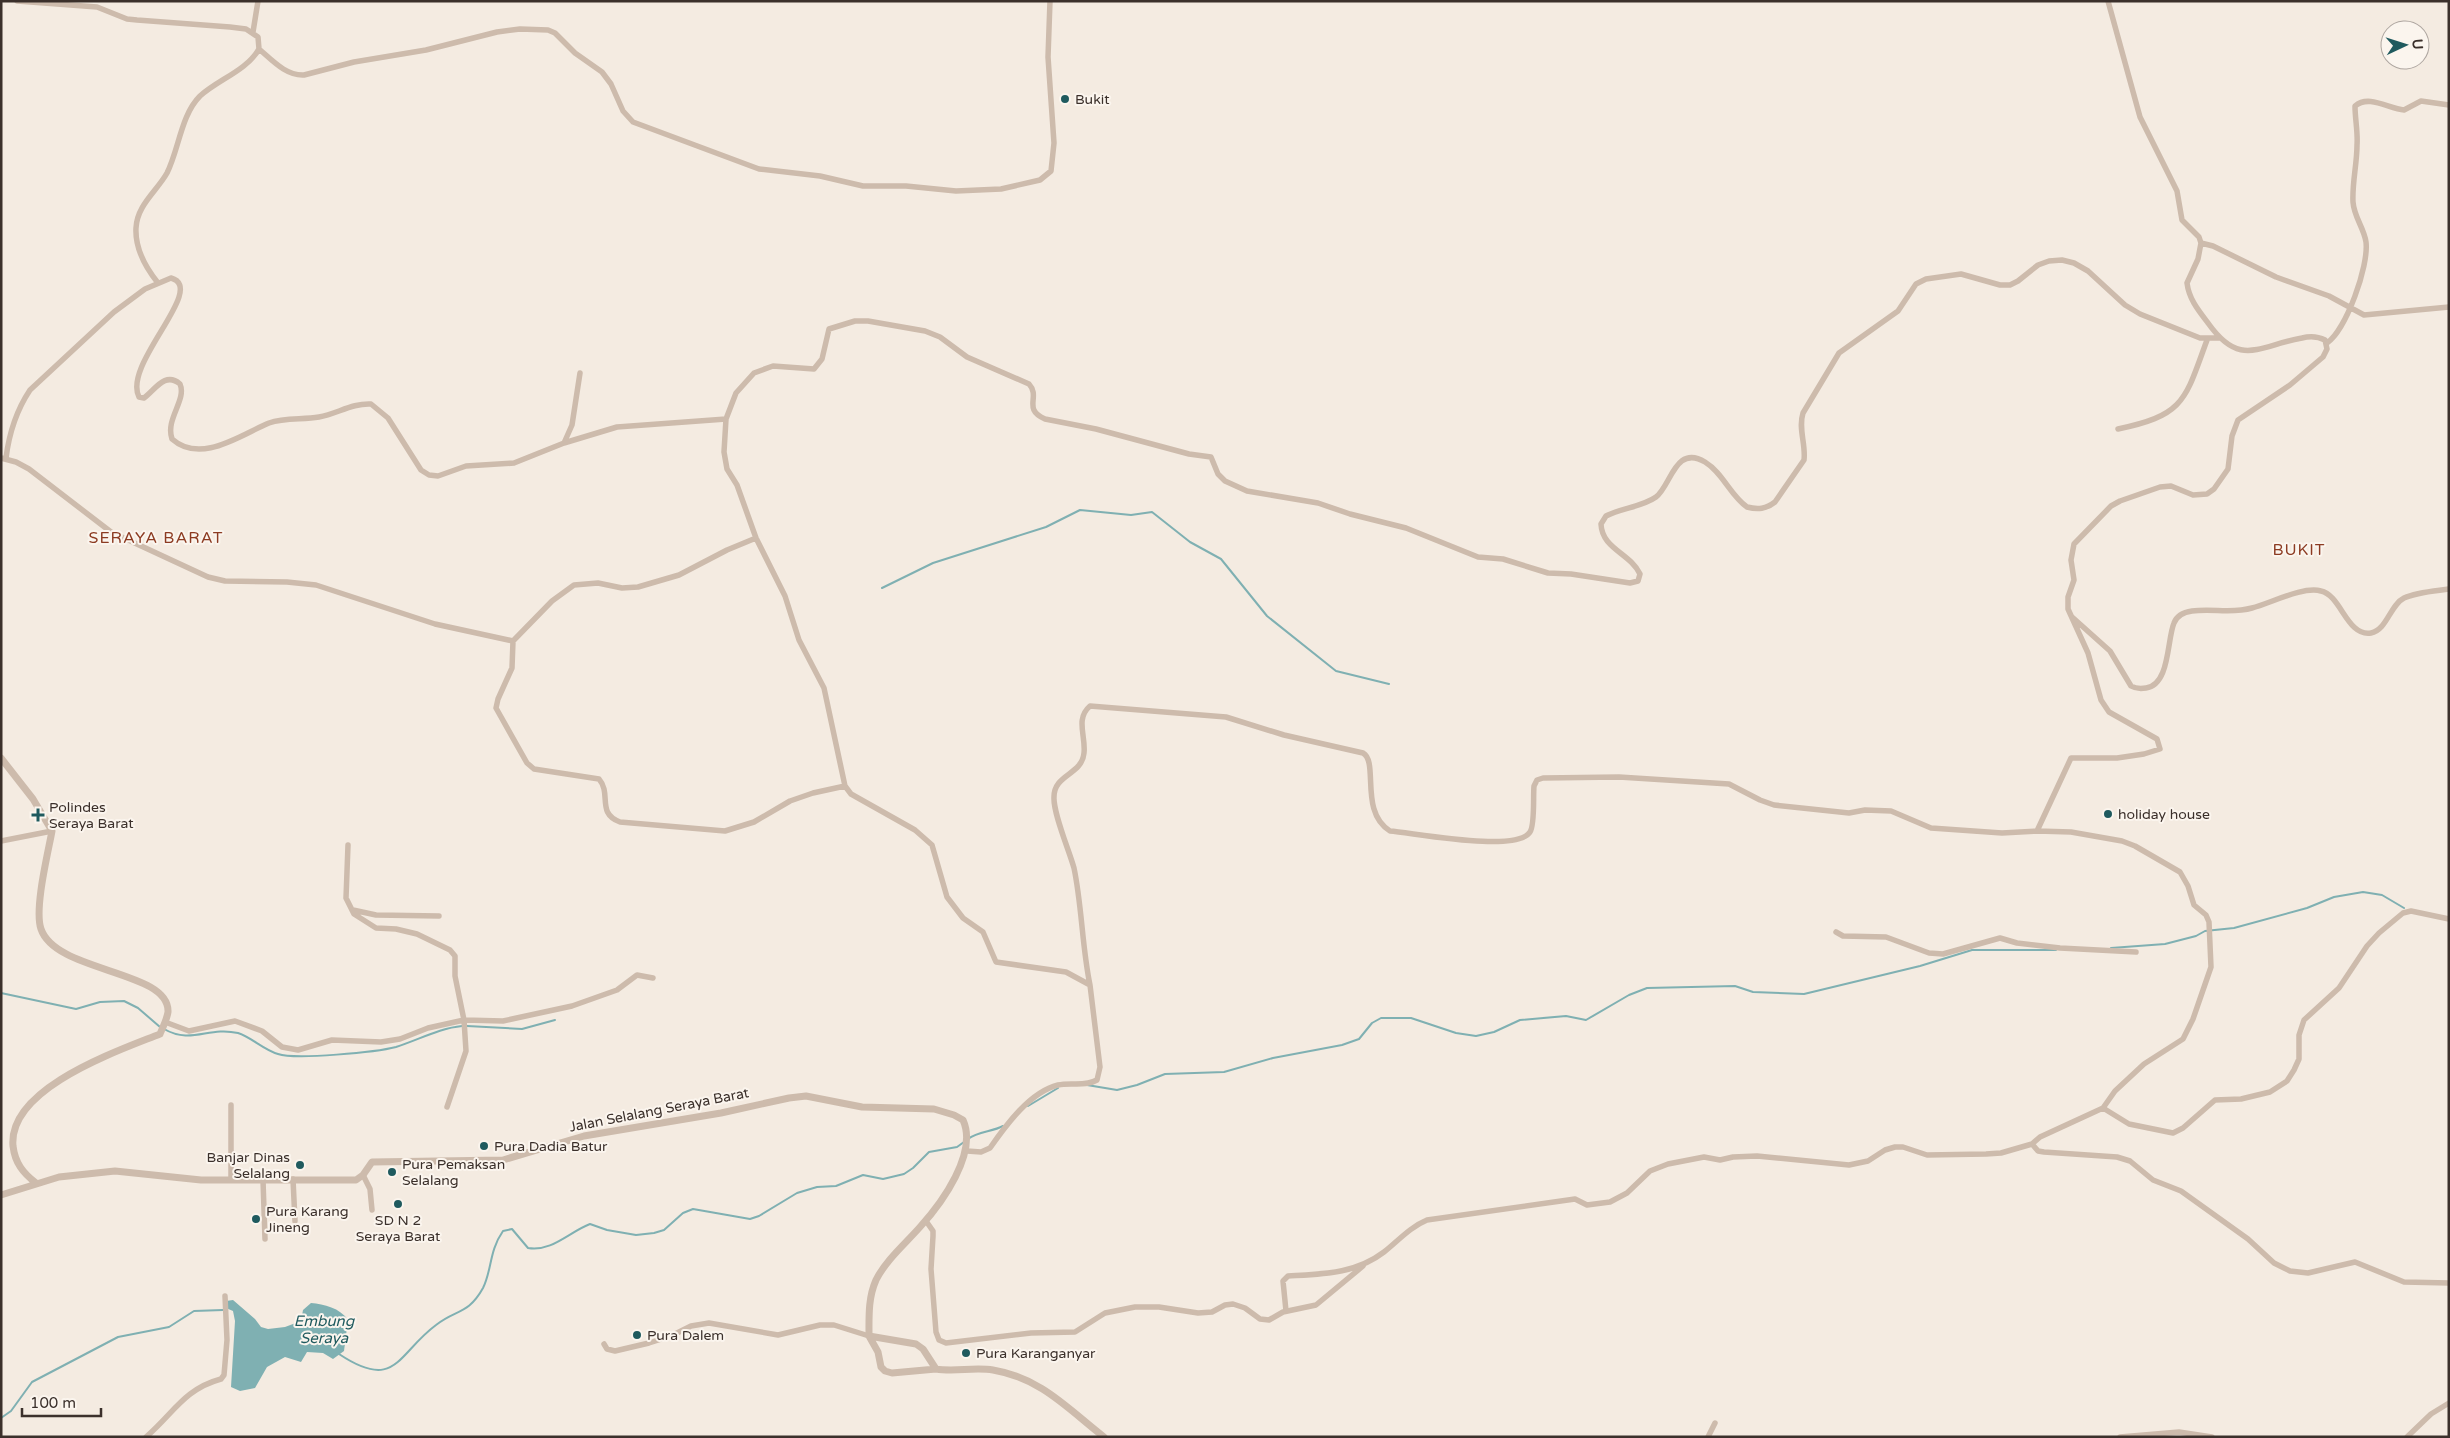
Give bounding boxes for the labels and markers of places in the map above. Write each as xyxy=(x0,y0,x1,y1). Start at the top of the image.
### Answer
place label: Bukit xyxy=(1075,91,1110,108)
marker: Bukit xyxy=(1059,93,1071,105)
place label: Polindes Seraya Barat xyxy=(49,799,134,832)
place label: holiday house xyxy=(2118,806,2210,823)
marker: Polindes Seraya Barat xyxy=(31,808,45,822)
marker: holiday house xyxy=(2102,808,2114,820)
place label: Pura Dadia Batur xyxy=(494,1138,608,1155)
marker: Pura Dadia Batur xyxy=(478,1140,490,1152)
place label: Banjar Dinas Selalang xyxy=(207,1149,290,1182)
place label: Pura Pemaksan Selalang xyxy=(402,1156,505,1189)
marker: Banjar Dinas Selalang xyxy=(294,1159,306,1171)
marker: Pura Pemaksan Selalang xyxy=(386,1166,398,1178)
marker: SD N 2 Seraya Barat xyxy=(392,1198,404,1210)
place label: Pura Karang Jineng xyxy=(266,1203,349,1236)
place label: SD N 2 Seraya Barat xyxy=(356,1212,441,1245)
marker: Pura Karang Jineng xyxy=(250,1213,262,1225)
place label: Pura Dalem xyxy=(647,1327,724,1344)
marker: Pura Dalem xyxy=(631,1329,643,1341)
place label: Pura Karanganyar xyxy=(976,1345,1096,1362)
marker: Pura Karanganyar xyxy=(960,1347,972,1359)

